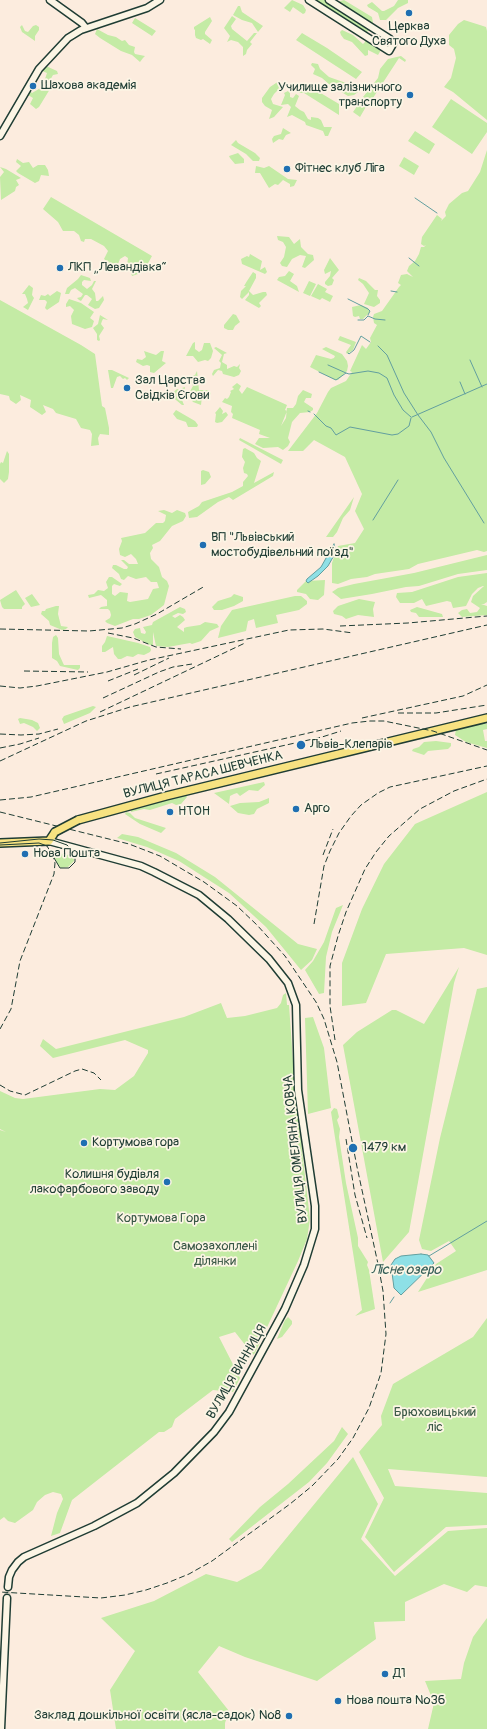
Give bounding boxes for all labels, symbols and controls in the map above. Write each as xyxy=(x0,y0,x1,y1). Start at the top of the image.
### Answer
marker: Церква Святого Духа xyxy=(404,8,414,18)
place label: Церква Святого Духа xyxy=(372,19,446,50)
place label: Шахова академія xyxy=(41,78,136,94)
place label: Училище залізничного транспорту xyxy=(278,80,402,111)
marker: Шахова академія xyxy=(28,81,38,91)
marker: Училище залізничного транспорту xyxy=(405,90,415,100)
place label: Фітнес клуб Ліга xyxy=(295,161,385,177)
marker: Фітнес клуб Ліга xyxy=(282,164,292,174)
place label: ЛКП „Левандівка“ xyxy=(68,260,167,276)
marker: ЛКП „Левандівка“ xyxy=(55,263,65,273)
place label: Зал Царства Свідків Єгови xyxy=(135,373,209,404)
marker: Зал Царства Свідків Єгови xyxy=(122,383,132,393)
place label: ВП "Львівський мостобудівельний поїзд" xyxy=(211,530,354,561)
marker: ВП "Львівський мостобудівельний поїзд" xyxy=(198,540,208,550)
place label: Львів-Клепарів xyxy=(310,737,393,753)
marker: Львів-Клепарів xyxy=(295,739,307,751)
street label: ВУЛИЦЯ ТАРАСА ШЕВЧЕНКА xyxy=(122,748,284,802)
place label: Арго xyxy=(304,801,330,817)
place label: НТОН xyxy=(178,804,210,820)
marker: Арго xyxy=(291,804,301,814)
marker: НТОН xyxy=(165,807,175,817)
place label: Нова Пошта xyxy=(33,846,100,862)
marker: Нова Пошта xyxy=(20,849,30,859)
street label: ВУЛИЦЯ ОМЕЛЯНА КОВЧА xyxy=(280,1074,312,1224)
place label: Кортумова гора xyxy=(92,1135,179,1151)
marker: Кортумова гора xyxy=(79,1138,89,1148)
place label: 1479 км xyxy=(362,1140,406,1156)
marker: 1479 км xyxy=(347,1142,359,1154)
place label: Колишня будівля лакофарбового заводу xyxy=(30,1167,159,1198)
marker: Колишня будівля лакофарбового заводу xyxy=(162,1177,172,1187)
park label: Кортумова Гора xyxy=(117,1211,205,1227)
park label: Самозахоплені ділянки xyxy=(173,1239,257,1270)
water label: Лісне озеро xyxy=(371,1262,441,1278)
street label: ВУЛИЦЯ ВИННИЦЯ xyxy=(204,1322,270,1422)
park label: Брюховицький ліс xyxy=(394,1405,476,1436)
place label: Д1 xyxy=(393,1666,406,1682)
marker: Д1 xyxy=(380,1669,390,1679)
place label: Нова пошта №36 xyxy=(346,1693,445,1709)
marker: Нова пошта №36 xyxy=(333,1696,343,1706)
place label: Заклад дошкільної освіти (ясла-садок) №8 xyxy=(34,1708,281,1724)
marker: Заклад дошкільної освіти (ясла-садок) №8 xyxy=(284,1711,294,1721)

